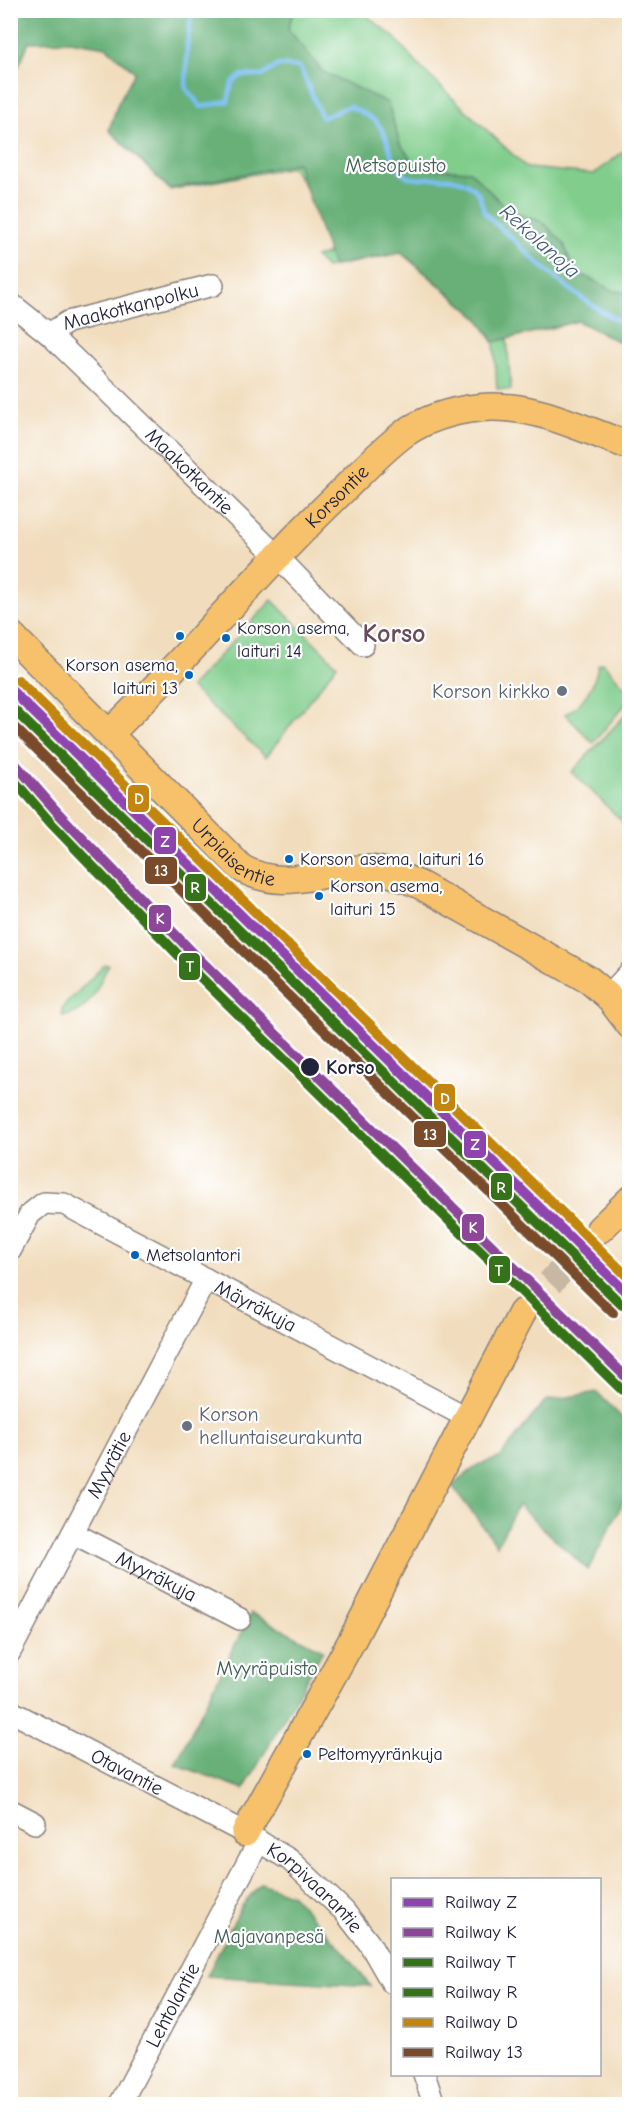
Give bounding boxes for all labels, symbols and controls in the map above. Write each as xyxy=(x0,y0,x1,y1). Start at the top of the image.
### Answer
park label: Metsopuisto xyxy=(346,154,446,177)
water label: Rekolanoja xyxy=(495,199,585,283)
street label: Maakotkanpolku xyxy=(60,278,201,334)
street label: Maakotkantie xyxy=(141,423,238,519)
street label: Korsontie xyxy=(300,460,373,532)
place label: Korson asema, laituri 14 xyxy=(237,618,350,662)
district label: Korso xyxy=(362,619,426,649)
unlabelled marker xyxy=(174,630,186,642)
marker: Korson asema, laituri 14 xyxy=(220,632,232,644)
place label: Korson asema, laituri 13 xyxy=(65,655,178,699)
marker: Korson asema, laituri 13 xyxy=(183,669,195,681)
place label: Korson kirkko xyxy=(432,680,550,703)
marker: Korson kirkko xyxy=(555,684,569,698)
line badge: D xyxy=(127,784,150,813)
text: D xyxy=(134,790,144,808)
street label: Urpiaisentie xyxy=(187,813,277,890)
line badge: Z xyxy=(153,826,177,855)
text: Z xyxy=(160,833,170,851)
place label: Korson asema, laituri 16 xyxy=(300,849,484,870)
marker: Korson asema, laituri 16 xyxy=(283,853,295,865)
line badge: 13 xyxy=(144,856,178,885)
text: 13 xyxy=(154,862,168,880)
line badge: R xyxy=(184,873,207,902)
place label: Korson asema, laituri 15 xyxy=(330,876,443,920)
text: R xyxy=(190,879,200,897)
marker: Korson asema, laituri 15 xyxy=(313,890,325,902)
line badge: K xyxy=(148,904,172,933)
text: K xyxy=(155,910,165,928)
line badge: T xyxy=(178,952,201,981)
text: T xyxy=(186,958,195,976)
marker: Korso xyxy=(299,1056,321,1078)
place label: Korso xyxy=(326,1056,375,1079)
line badge: D xyxy=(433,1083,456,1112)
text: D xyxy=(440,1090,450,1108)
line badge: 13 xyxy=(413,1120,447,1148)
text: 13 xyxy=(423,1126,437,1144)
line badge: Z xyxy=(463,1130,487,1159)
text: Z xyxy=(470,1136,480,1154)
line badge: R xyxy=(490,1172,513,1201)
text: R xyxy=(496,1179,506,1197)
line badge: K xyxy=(461,1213,485,1242)
text: K xyxy=(468,1219,478,1237)
place label: Metsolantori xyxy=(146,1245,241,1266)
marker: Metsolantori xyxy=(129,1249,141,1261)
line badge: T xyxy=(488,1255,511,1284)
text: T xyxy=(495,1262,504,1280)
street label: Mäyräkuja xyxy=(211,1275,300,1337)
place label: Korson helluntaiseurakunta xyxy=(199,1403,363,1449)
marker: Korson helluntaiseurakunta xyxy=(180,1419,194,1433)
street label: Myyrätie xyxy=(82,1427,136,1502)
street label: Myyräkuja xyxy=(112,1546,201,1606)
park label: Myyräpuisto xyxy=(216,1657,318,1680)
street label: Otavantie xyxy=(87,1744,167,1800)
place label: Peltomyyränkuja xyxy=(318,1744,443,1765)
marker: Peltomyyränkuja xyxy=(301,1748,313,1760)
street label: Korpivaarantie xyxy=(263,1837,368,1937)
legend xyxy=(391,1878,601,2076)
text: Railway Z xyxy=(445,1892,518,1913)
text: Railway K xyxy=(445,1922,517,1943)
park label: Majavanpesä xyxy=(214,1925,324,1948)
text: Railway T xyxy=(445,1952,517,1973)
street label: Lehtolantie xyxy=(141,1959,204,2051)
text: Railway R xyxy=(445,1982,518,2003)
text: Railway D xyxy=(445,2012,518,2033)
text: Railway 13 xyxy=(445,2042,523,2063)

